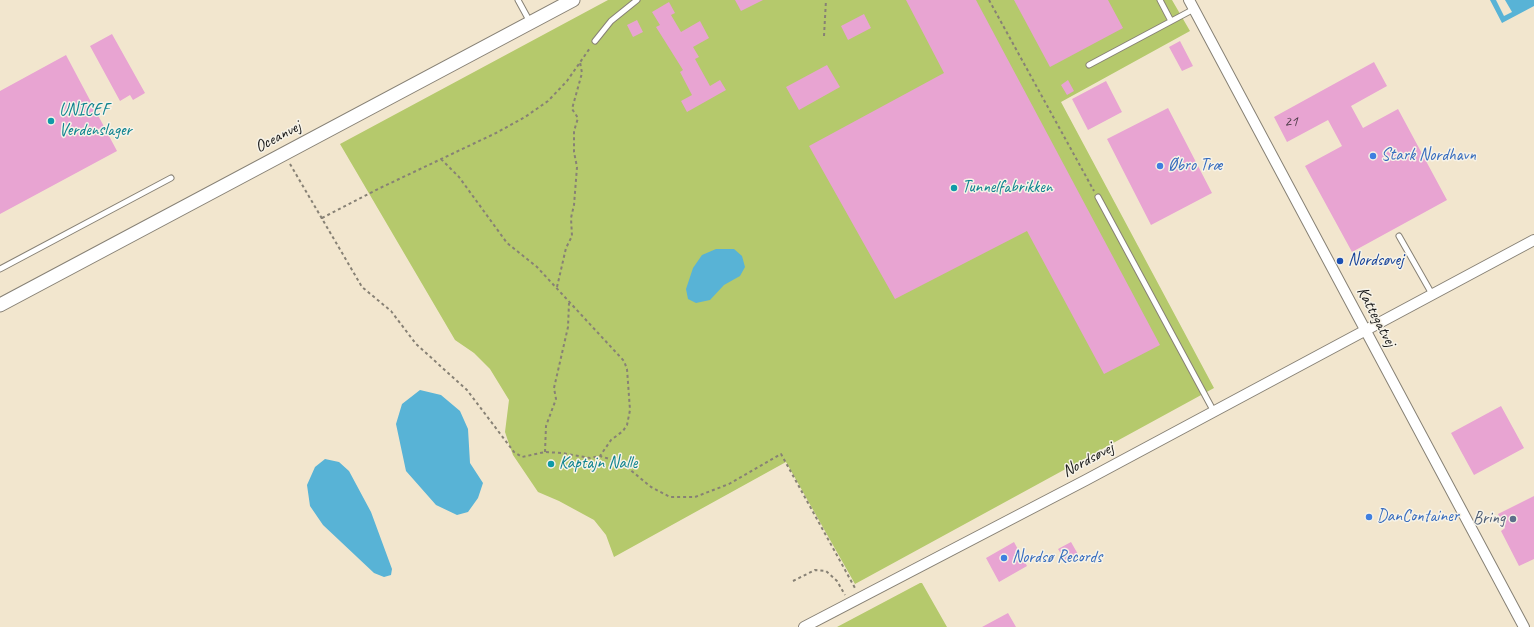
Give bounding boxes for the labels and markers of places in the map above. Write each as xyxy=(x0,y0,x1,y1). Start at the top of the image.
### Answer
place label: UNICEF Verdenslager xyxy=(59,101,132,141)
marker: UNICEF Verdenslager xyxy=(46,116,56,126)
place label: Stark Nordhavn xyxy=(1381,146,1476,166)
marker: Stark Nordhavn xyxy=(1368,151,1378,161)
place label: Øbro Træ xyxy=(1168,156,1222,176)
marker: Øbro Træ xyxy=(1155,161,1165,171)
place label: Tunnelfabrikken xyxy=(962,178,1052,198)
marker: Tunnelfabrikken xyxy=(949,183,959,193)
place label: Nordsøvej xyxy=(1348,251,1403,271)
marker: Nordsøvej xyxy=(1335,256,1345,266)
place label: Kaptajn Nalle xyxy=(559,454,637,474)
marker: Kaptajn Nalle xyxy=(546,459,556,469)
place label: DanContainer xyxy=(1377,507,1459,527)
place label: Bring xyxy=(1473,509,1505,529)
marker: DanContainer xyxy=(1364,512,1374,522)
marker: Bring xyxy=(1508,514,1518,524)
place label: Nordsø Records xyxy=(1012,548,1102,568)
marker: Nordsø Records xyxy=(999,553,1009,563)

